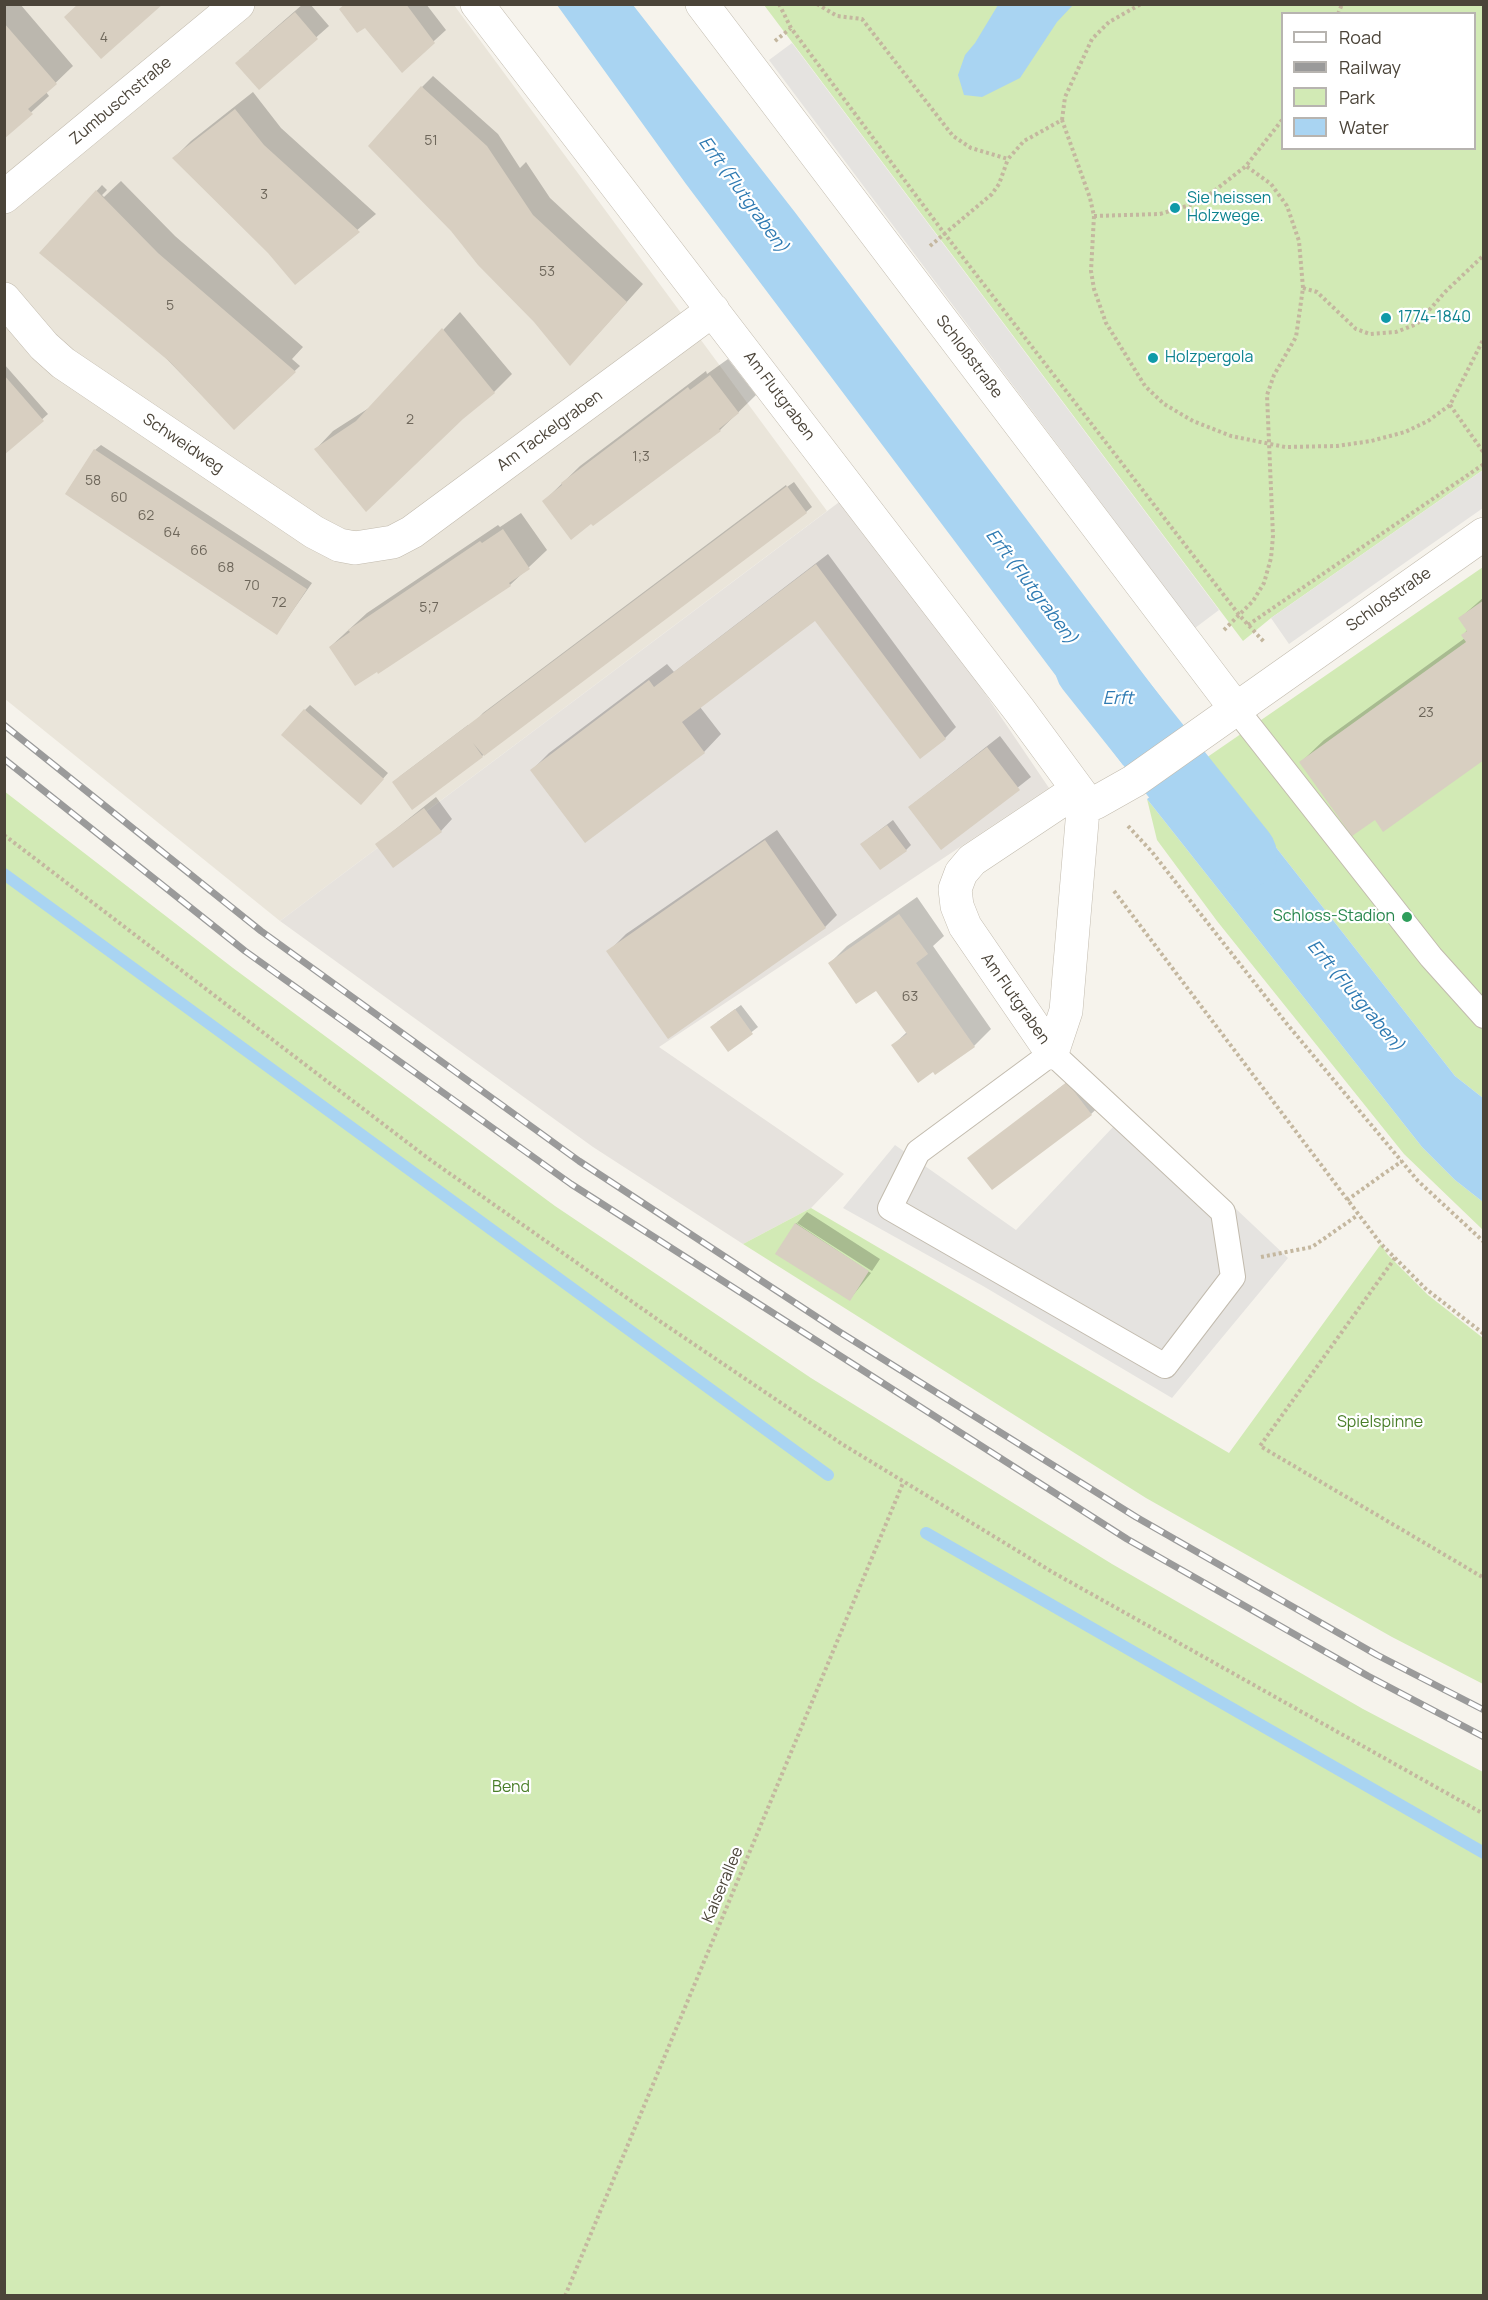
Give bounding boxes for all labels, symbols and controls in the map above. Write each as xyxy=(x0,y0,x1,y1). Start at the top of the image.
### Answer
legend xyxy=(1281,12,1476,150)
text: Road xyxy=(1339,25,1382,49)
house number: 4 xyxy=(100,30,108,46)
street label: Zumbuschstraße xyxy=(66,53,176,149)
text: Railway xyxy=(1339,55,1401,79)
text: Park xyxy=(1339,85,1375,109)
text: Water xyxy=(1339,115,1389,139)
house number: 51 xyxy=(424,133,438,149)
water label: Erft (Flutgraben) xyxy=(694,133,792,257)
house number: 3 xyxy=(260,187,268,203)
place label: Sie heissen Holzwege. xyxy=(1187,189,1271,227)
marker: Sie heissen Holzwege. xyxy=(1168,201,1182,215)
house number: 53 xyxy=(539,264,555,280)
house number: 5 xyxy=(166,298,174,314)
place label: 1774-1840 xyxy=(1398,308,1471,328)
marker: 1774-1840 xyxy=(1379,311,1393,325)
street label: Schloßstraße xyxy=(932,312,1006,402)
street label: Am Flutgraben xyxy=(739,348,819,444)
place label: Holzpergola xyxy=(1165,348,1253,368)
marker: Holzpergola xyxy=(1146,351,1160,365)
street label: Am Tackelgraben xyxy=(493,386,607,476)
street label: Schweidweg xyxy=(139,410,227,478)
house number: 2 xyxy=(406,412,414,428)
house number: 1;3 xyxy=(632,449,650,465)
house number: 58 xyxy=(85,473,101,489)
house number: 60 xyxy=(110,490,128,506)
house number: 62 xyxy=(138,508,154,524)
house number: 64 xyxy=(164,525,180,541)
water label: Erft (Flutgraben) xyxy=(981,525,1081,649)
house number: 66 xyxy=(190,543,208,559)
house number: 68 xyxy=(218,560,234,576)
street label: Schloßstraße xyxy=(1343,564,1435,636)
house number: 70 xyxy=(244,578,260,594)
house number: 72 xyxy=(271,595,287,611)
house number: 5;7 xyxy=(419,600,439,616)
water label: Erft xyxy=(1103,688,1133,710)
house number: 23 xyxy=(1418,705,1434,721)
place label: Schloss-Stadion xyxy=(1273,907,1395,927)
marker: Schloss-Stadion xyxy=(1400,910,1414,924)
water label: Erft (Flutgraben) xyxy=(1302,936,1408,1056)
street label: Am Flutgraben xyxy=(977,950,1053,1048)
house number: 63 xyxy=(902,989,918,1005)
park label: Spielspinne xyxy=(1337,1413,1423,1433)
park label: Bend xyxy=(492,1778,530,1798)
street label: Kaiserallee xyxy=(698,1844,748,1926)

